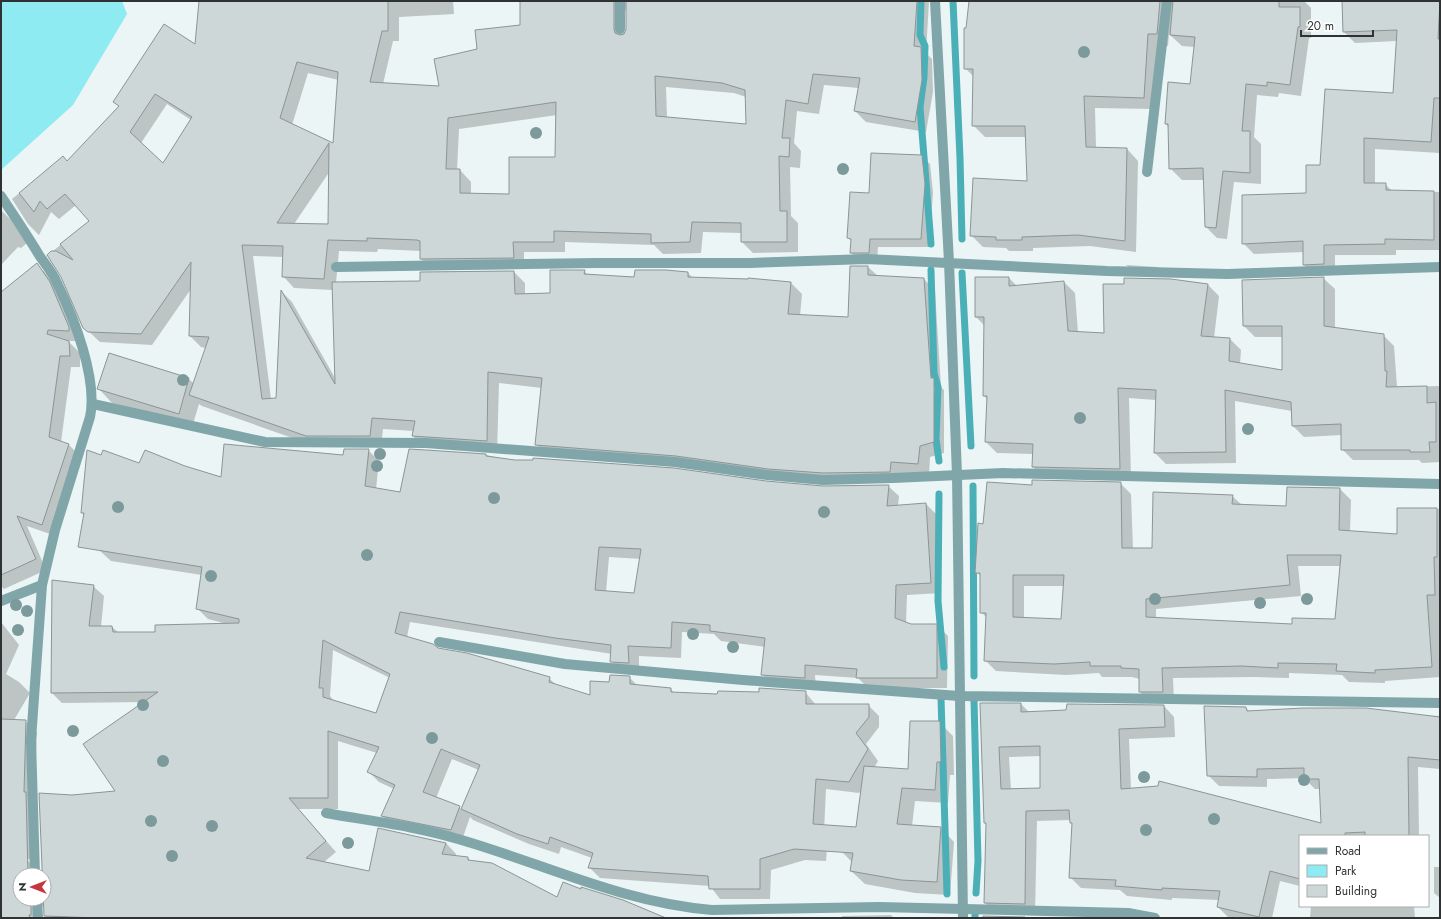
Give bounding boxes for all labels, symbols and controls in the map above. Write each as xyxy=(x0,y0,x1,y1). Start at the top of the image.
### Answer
scale bar xyxy=(1301,12,1373,38)
text: 20 m xyxy=(1307,17,1334,35)
legend xyxy=(1299,835,1429,907)
text: Road xyxy=(1335,842,1361,860)
text: Park xyxy=(1335,862,1357,880)
north arrow xyxy=(12,867,52,907)
text: Building xyxy=(1335,882,1377,900)
text: N xyxy=(14,883,30,891)

